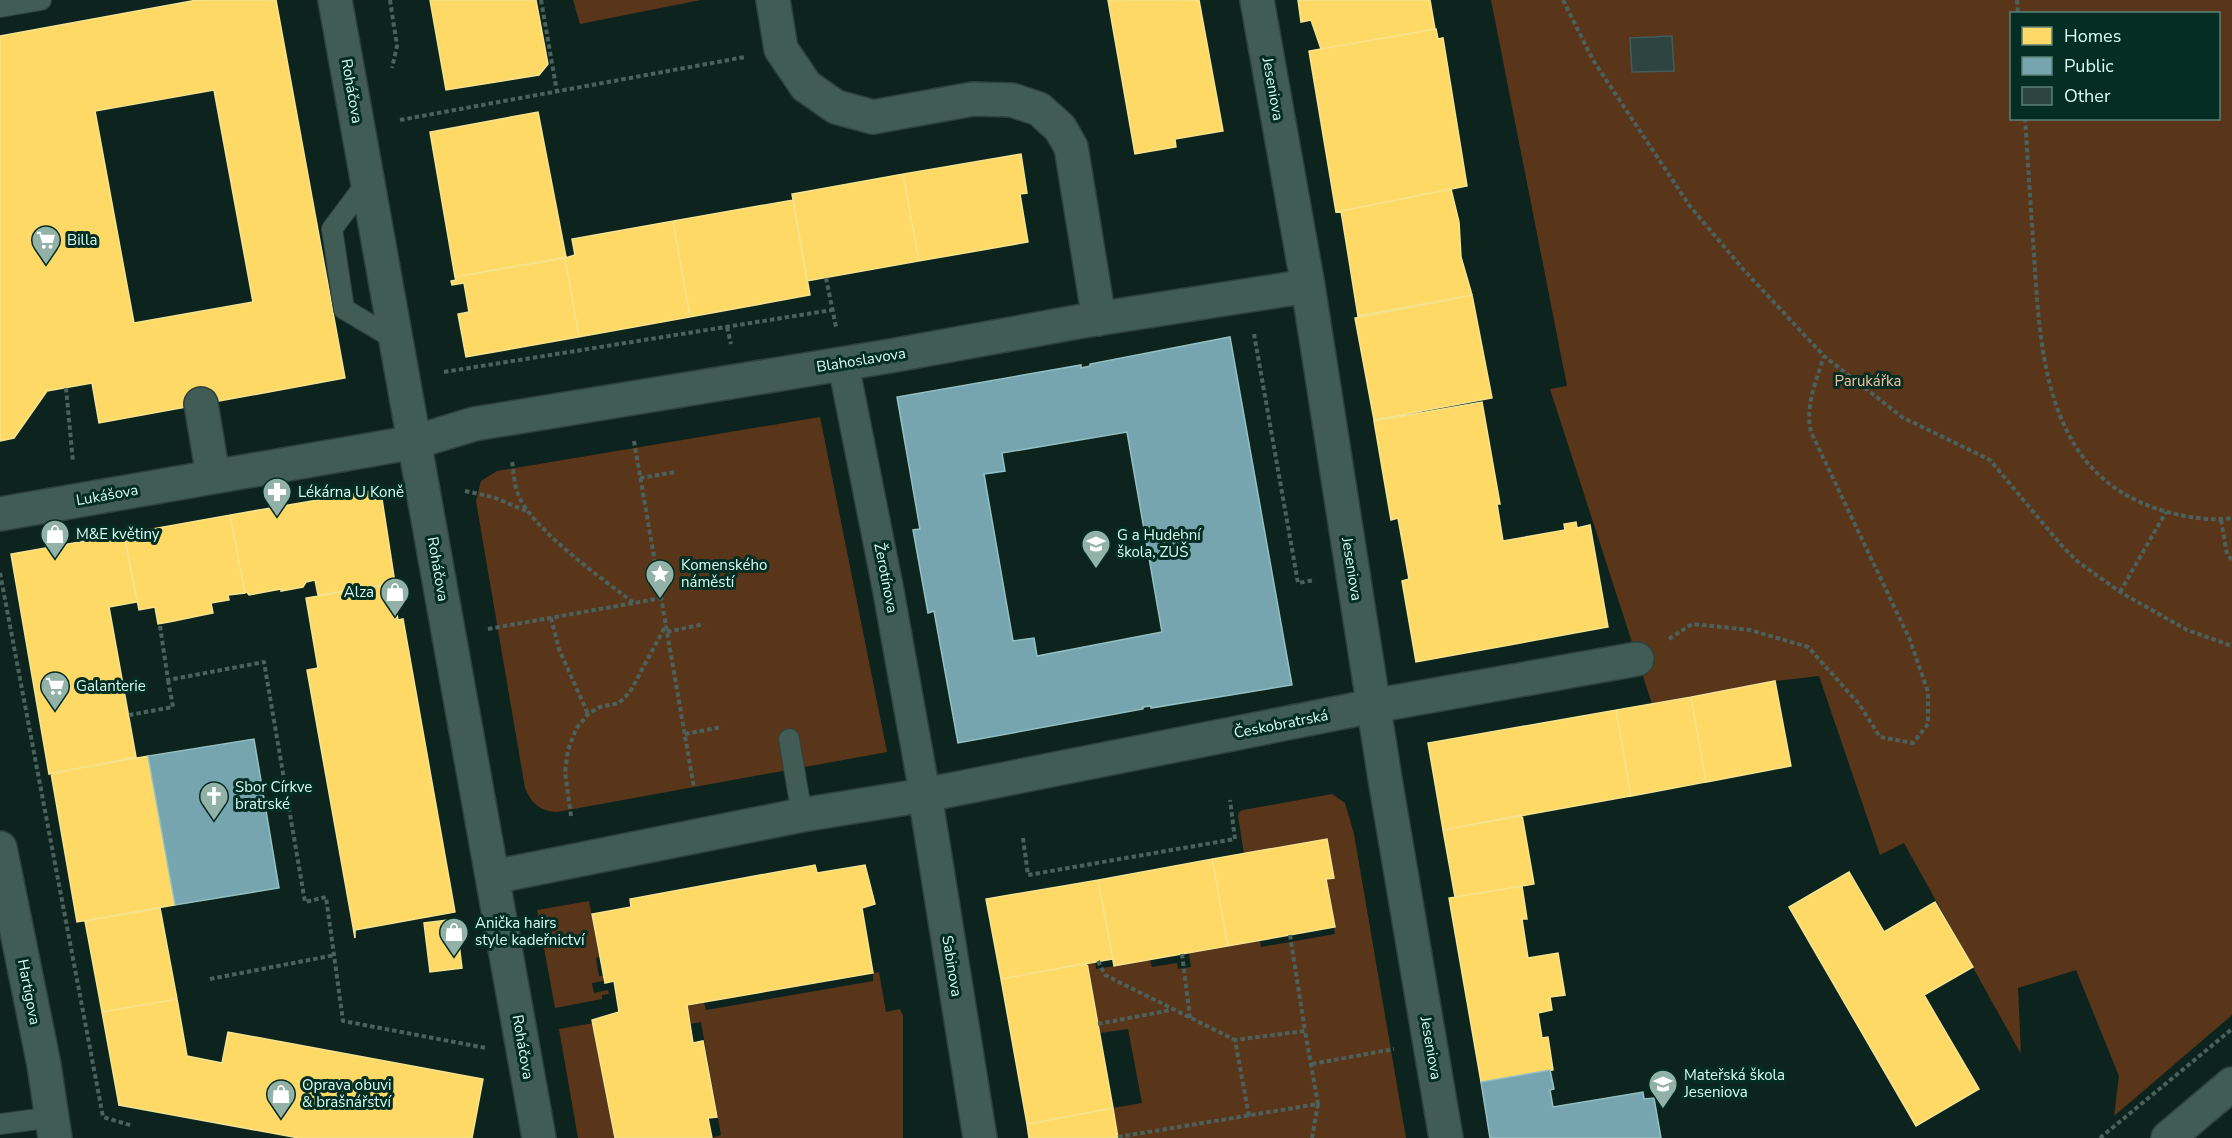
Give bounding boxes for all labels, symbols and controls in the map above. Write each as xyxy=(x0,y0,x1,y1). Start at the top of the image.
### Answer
legend xyxy=(2010,12,2220,120)
text: Homes xyxy=(2064,24,2121,48)
text: Public xyxy=(2064,54,2114,78)
street label: Jeseniova xyxy=(1257,55,1288,122)
street label: Roháčova xyxy=(336,57,368,125)
text: Other xyxy=(2064,84,2111,108)
supermarket icon: Billa xyxy=(30,224,62,266)
place label: Billa xyxy=(67,230,97,250)
street label: Blahoslavova xyxy=(815,343,907,377)
park label: Parukářka xyxy=(1835,371,1902,391)
pharmacy icon: Lékárna U Koně xyxy=(261,476,293,518)
street label: Lukášova xyxy=(74,480,140,510)
place label: Lékárna U Koně xyxy=(298,482,404,502)
shop icon: M&E květiny xyxy=(39,518,71,560)
place label: M&E květiny xyxy=(76,524,160,544)
place label: G a Hudební škola, ZUŠ xyxy=(1117,525,1202,562)
school or university icon: G a Hudební škola, ZUŠ xyxy=(1080,528,1112,570)
street label: Roháčova xyxy=(422,535,454,603)
street label: Jeseniova xyxy=(1337,535,1367,602)
street label: Žerotínova xyxy=(869,541,903,615)
place label: Komenského náměstí xyxy=(681,555,767,592)
place icon: Komenského náměstí xyxy=(644,558,676,600)
shop icon: Alza xyxy=(379,576,411,618)
place label: Alza xyxy=(344,582,374,602)
supermarket icon: Galanterie xyxy=(39,670,71,712)
place label: Galanterie xyxy=(76,676,146,696)
street label: Českobratrská xyxy=(1232,704,1330,743)
place label: Sbor Církve bratrské xyxy=(235,777,312,814)
church icon: Sbor Církve bratrské xyxy=(198,780,230,822)
place label: Anička hairs style kadeřnictví xyxy=(475,913,586,950)
shop icon: Anička hairs style kadeřnictví xyxy=(438,916,470,958)
street label: Sabinova xyxy=(937,934,967,998)
street label: Hartigova xyxy=(13,957,45,1027)
street label: Roháčova xyxy=(507,1013,539,1081)
street label: Jeseniova xyxy=(1415,1014,1446,1081)
place label: Mateřská škola Jeseniova xyxy=(1683,1065,1785,1102)
school or university icon: Mateřská škola Jeseniova xyxy=(1647,1068,1679,1110)
place label: Oprava obuvi & brašnářství xyxy=(302,1075,392,1112)
shop icon: Oprava obuvi & brašnářství xyxy=(265,1078,297,1120)

